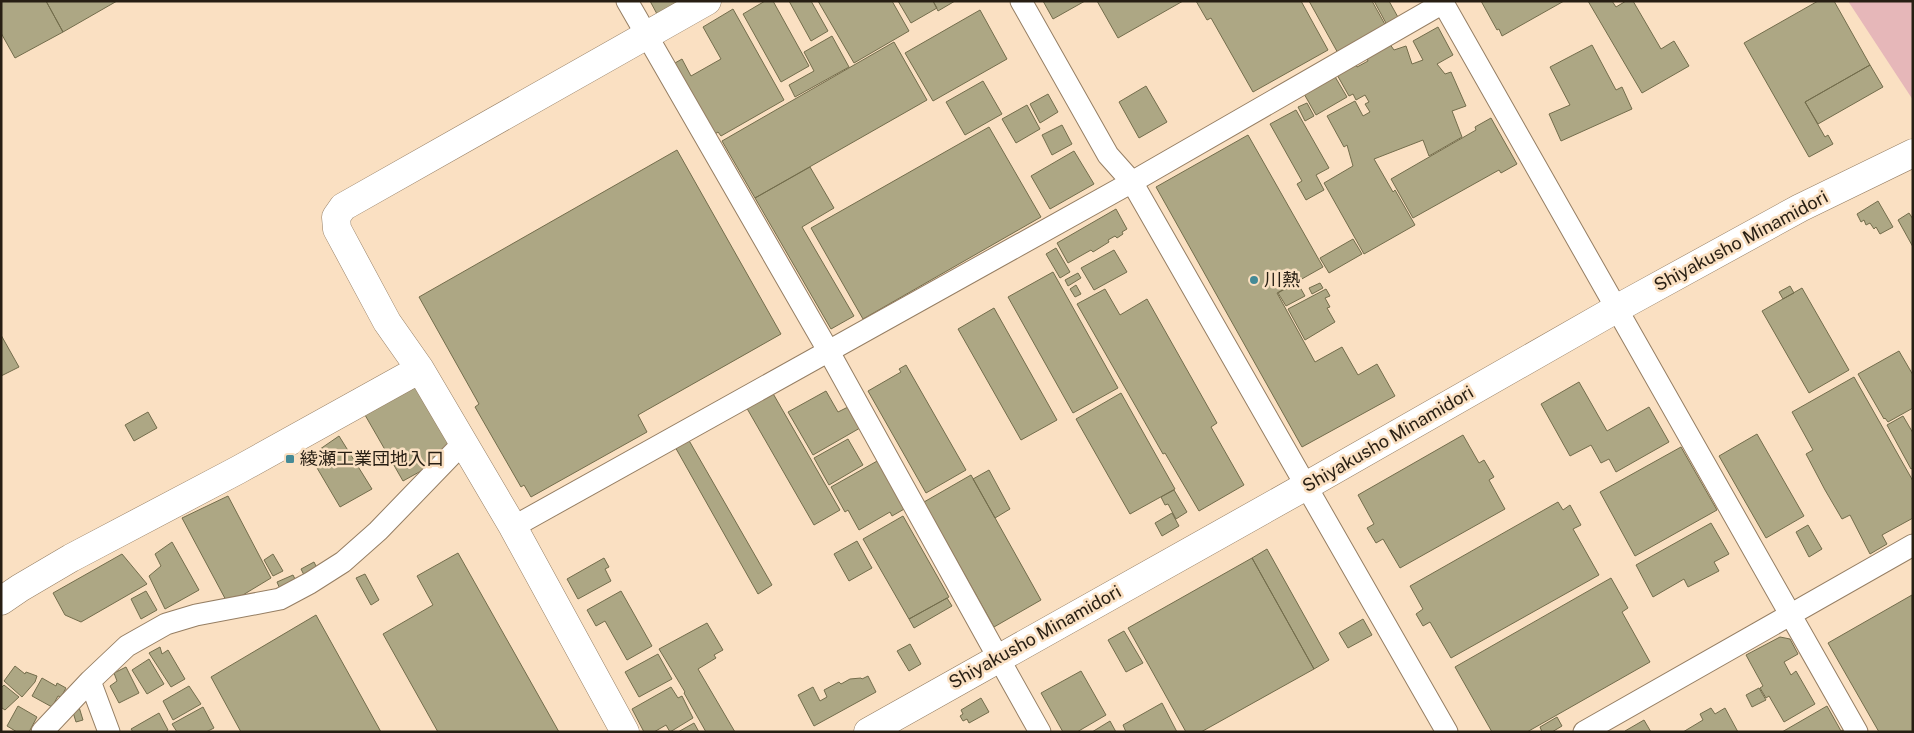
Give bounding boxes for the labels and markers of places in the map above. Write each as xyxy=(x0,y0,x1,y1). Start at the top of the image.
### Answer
place label: 川熱 xyxy=(1264,269,1300,290)
marker: 川熱 xyxy=(1248,274,1260,286)
place label: 綾瀬工業団地入口 xyxy=(300,448,444,469)
marker: 綾瀬工業団地入口 xyxy=(284,453,296,465)

